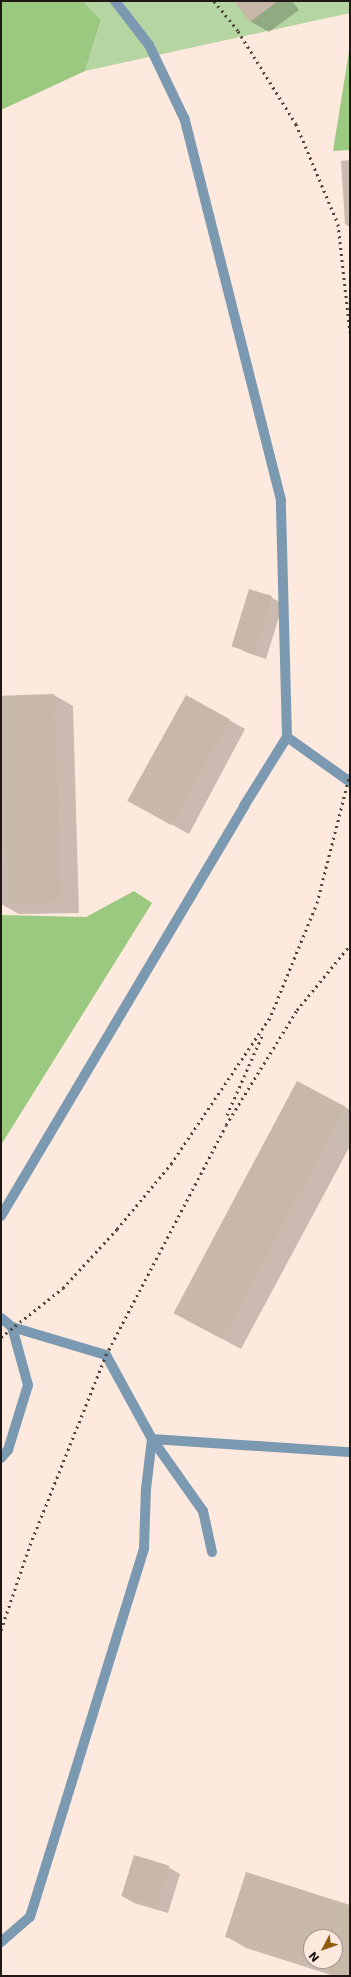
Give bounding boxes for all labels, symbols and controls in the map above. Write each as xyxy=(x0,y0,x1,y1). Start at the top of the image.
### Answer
north arrow xyxy=(303,1929,343,1969)
text: N xyxy=(306,1949,322,1964)

